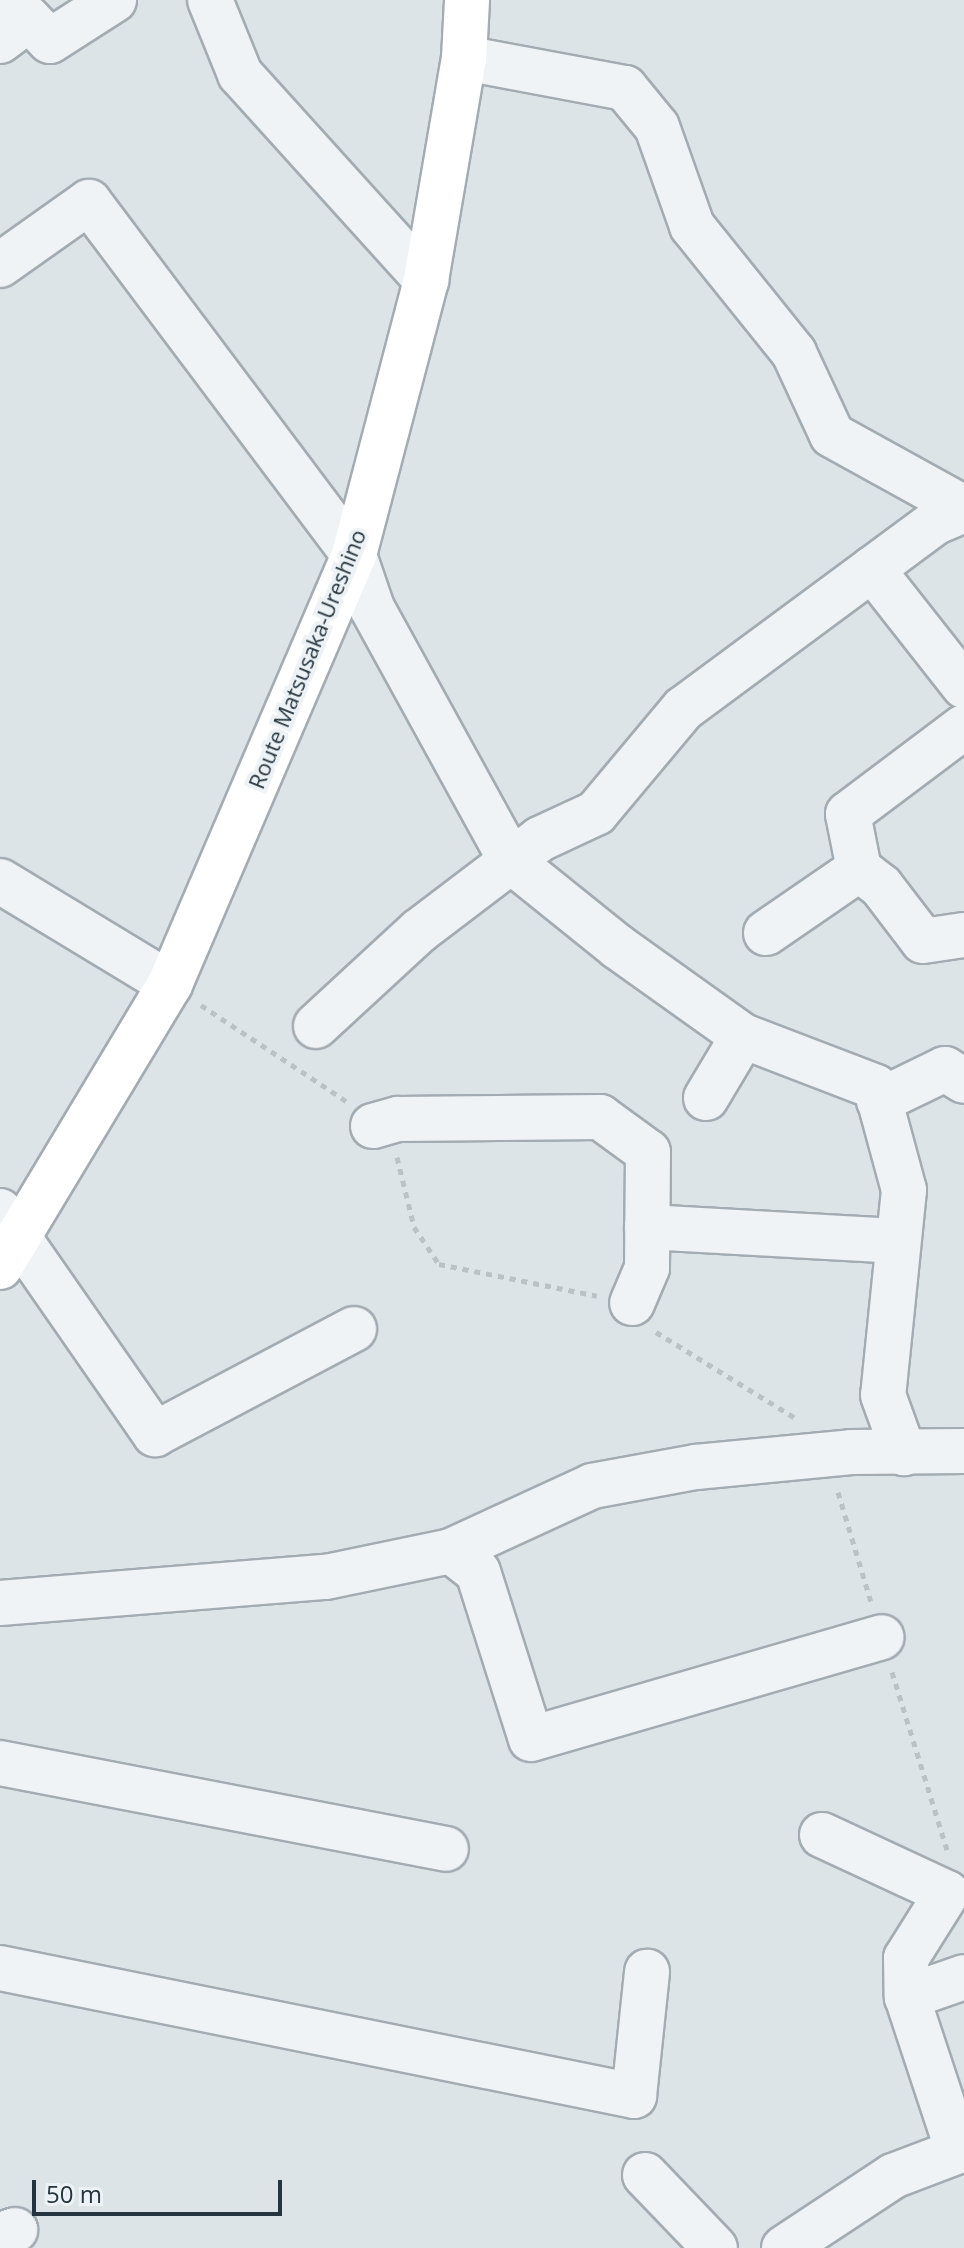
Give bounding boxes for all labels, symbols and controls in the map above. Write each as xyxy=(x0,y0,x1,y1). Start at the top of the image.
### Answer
street label: Route Matsusaka-Ureshino xyxy=(243,526,371,792)
scale bar xyxy=(36,2164,286,2214)
text: 50 m xyxy=(46,2177,102,2210)

